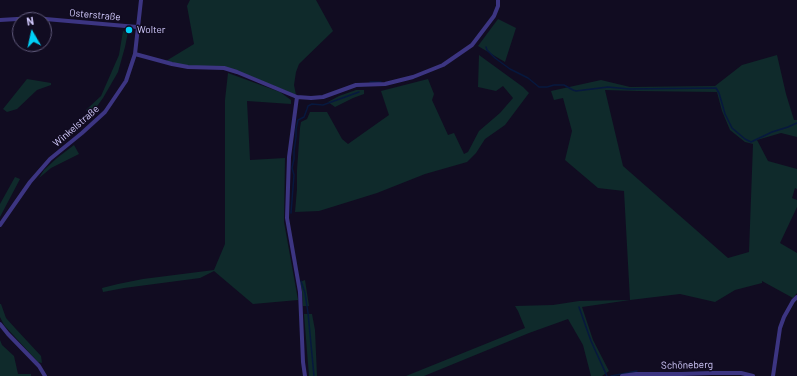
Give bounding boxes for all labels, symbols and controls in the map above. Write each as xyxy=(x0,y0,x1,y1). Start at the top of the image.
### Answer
street label: Osterstraße xyxy=(69,7,121,23)
north arrow xyxy=(12,12,52,52)
text: N xyxy=(26,14,35,28)
place label: Wolter xyxy=(137,24,165,36)
marker: Wolter xyxy=(124,25,134,35)
street label: Winkelstraße xyxy=(50,103,102,149)
street label: Schöneberg xyxy=(661,359,713,371)

